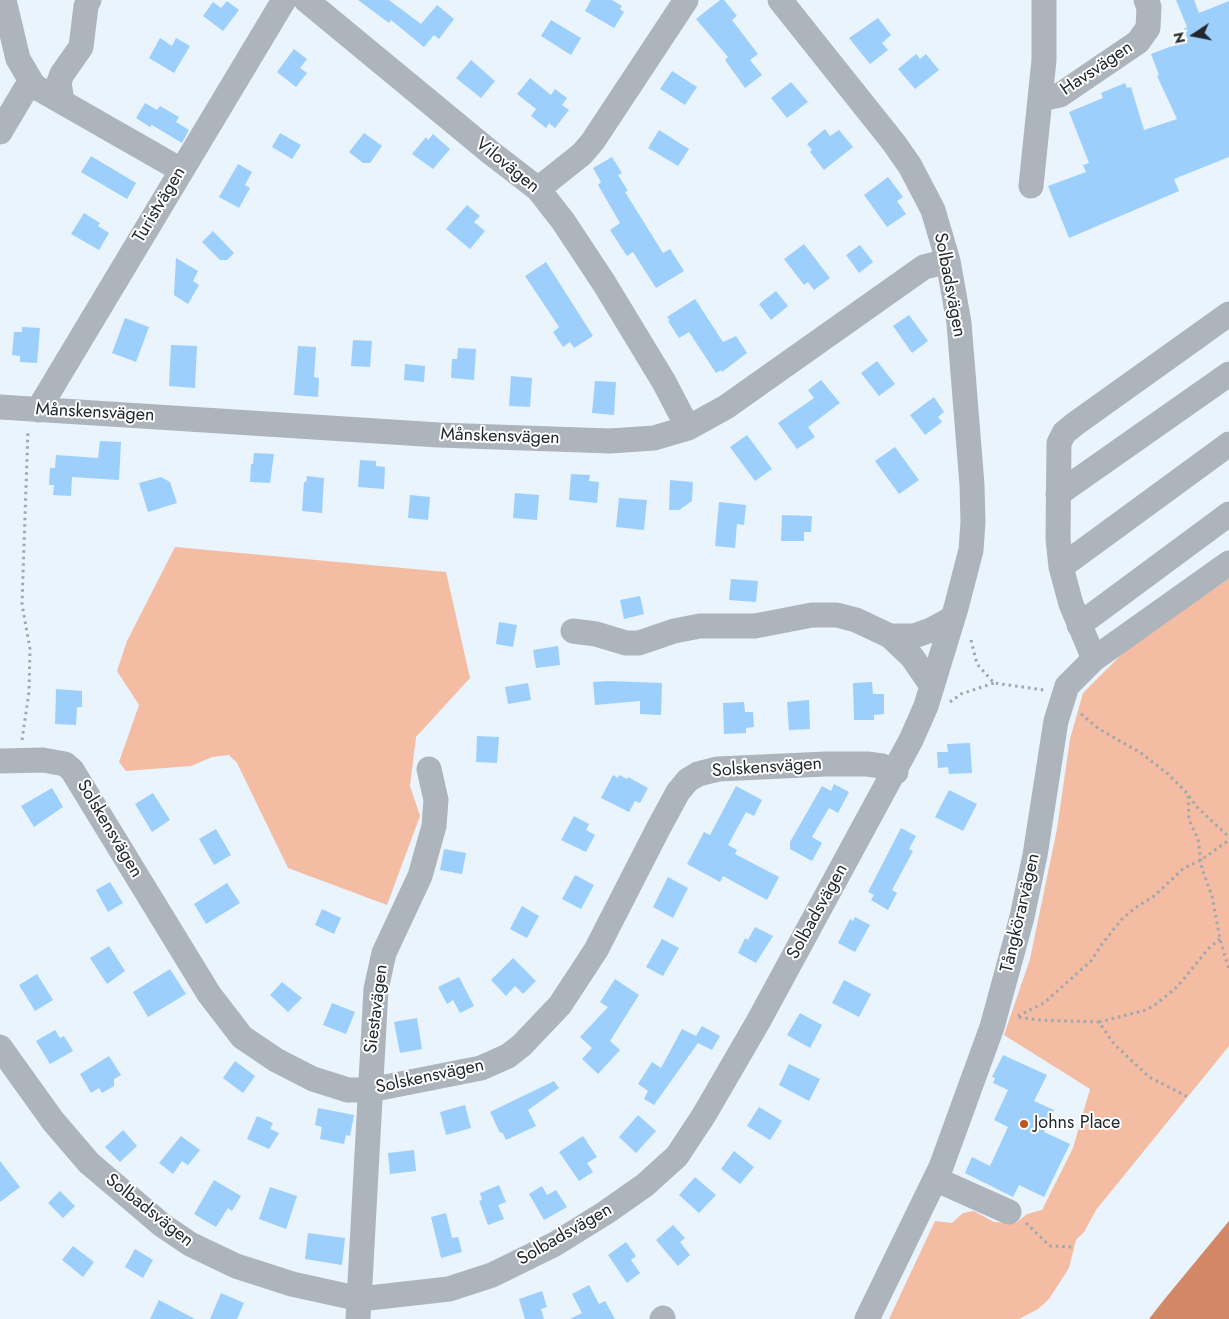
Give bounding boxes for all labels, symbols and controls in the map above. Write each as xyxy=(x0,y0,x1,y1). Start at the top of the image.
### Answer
north arrow xyxy=(1169,10,1219,60)
text: N xyxy=(1168,30,1190,45)
street label: Havsvägen xyxy=(1057,37,1137,101)
street label: Vilovägen xyxy=(471,134,543,198)
street label: Turistvägen xyxy=(129,163,191,247)
street label: Solbadsvägen xyxy=(928,231,970,339)
street label: Månskensvägen xyxy=(35,399,155,427)
street label: Månskensvägen xyxy=(440,424,560,450)
street label: Solskensvägen xyxy=(711,753,823,783)
street label: Solskensvägen xyxy=(71,776,147,882)
street label: Tångkörarvägen xyxy=(997,851,1045,975)
street label: Solbadsvägen xyxy=(783,860,853,964)
street label: Siestavägen xyxy=(361,963,393,1055)
street label: Solskensvägen xyxy=(374,1055,486,1099)
place label: Johns Place xyxy=(1034,1113,1120,1135)
marker: Johns Place xyxy=(1018,1118,1030,1130)
street label: Solbadsvägen xyxy=(101,1170,197,1252)
street label: Solbadsvägen xyxy=(514,1199,616,1271)

